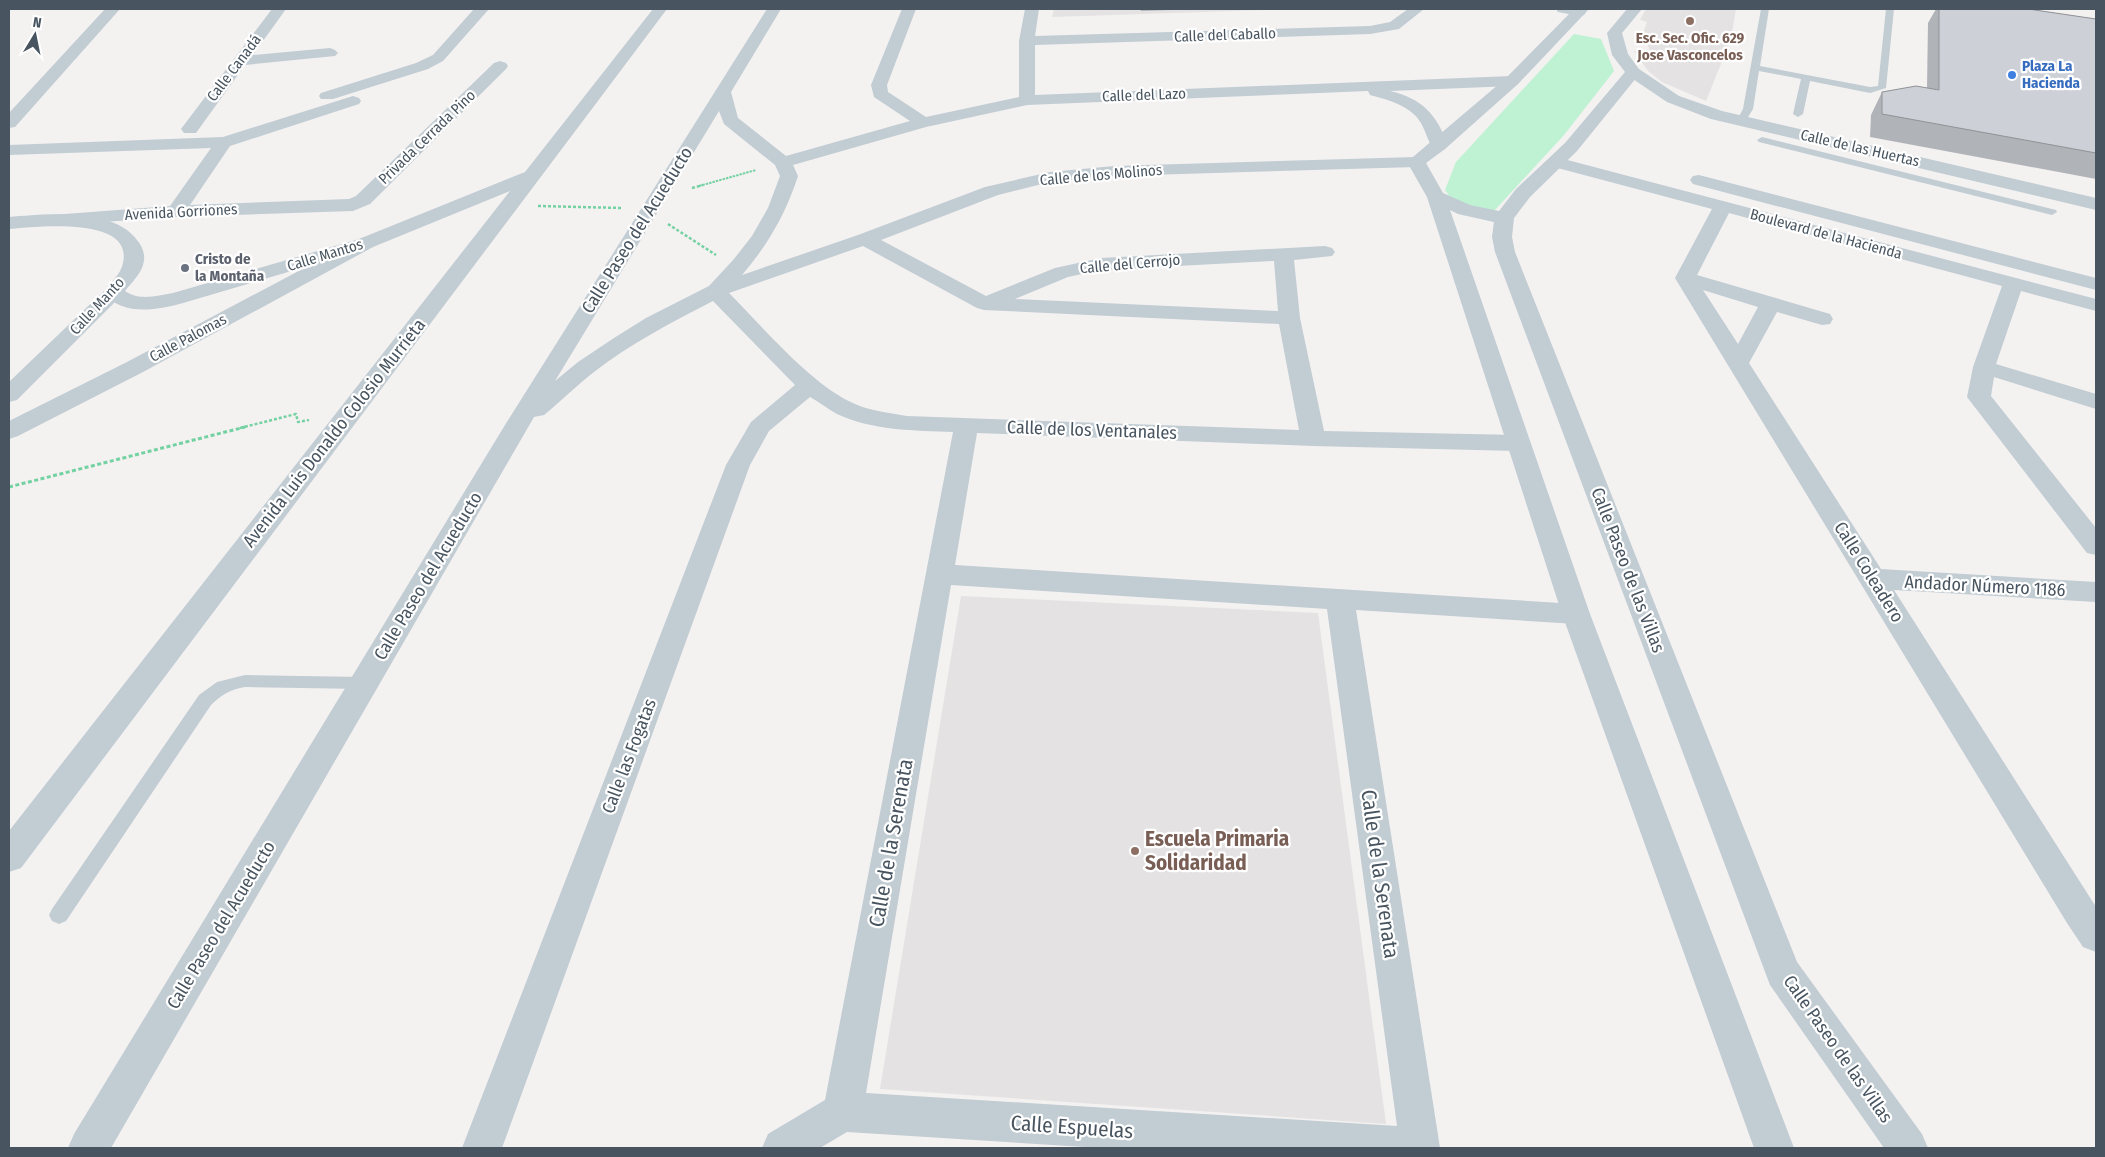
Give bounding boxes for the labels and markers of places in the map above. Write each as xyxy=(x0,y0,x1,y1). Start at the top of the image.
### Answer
marker: Esc. Sec. Ofic. 629 Jose Vasconcelos xyxy=(1684,15,1696,27)
place label: Esc. Sec. Ofic. 629 Jose Vasconcelos xyxy=(1636,29,1745,64)
place label: Plaza La Hacienda xyxy=(2022,57,2081,92)
marker: Plaza La Hacienda xyxy=(2006,69,2018,81)
place label: Cristo de la Montaña xyxy=(195,250,265,285)
marker: Cristo de la Montaña xyxy=(179,262,191,274)
place label: Escuela Primaria Solidaridad xyxy=(1145,826,1289,876)
marker: Escuela Primaria Solidaridad xyxy=(1129,845,1141,857)

